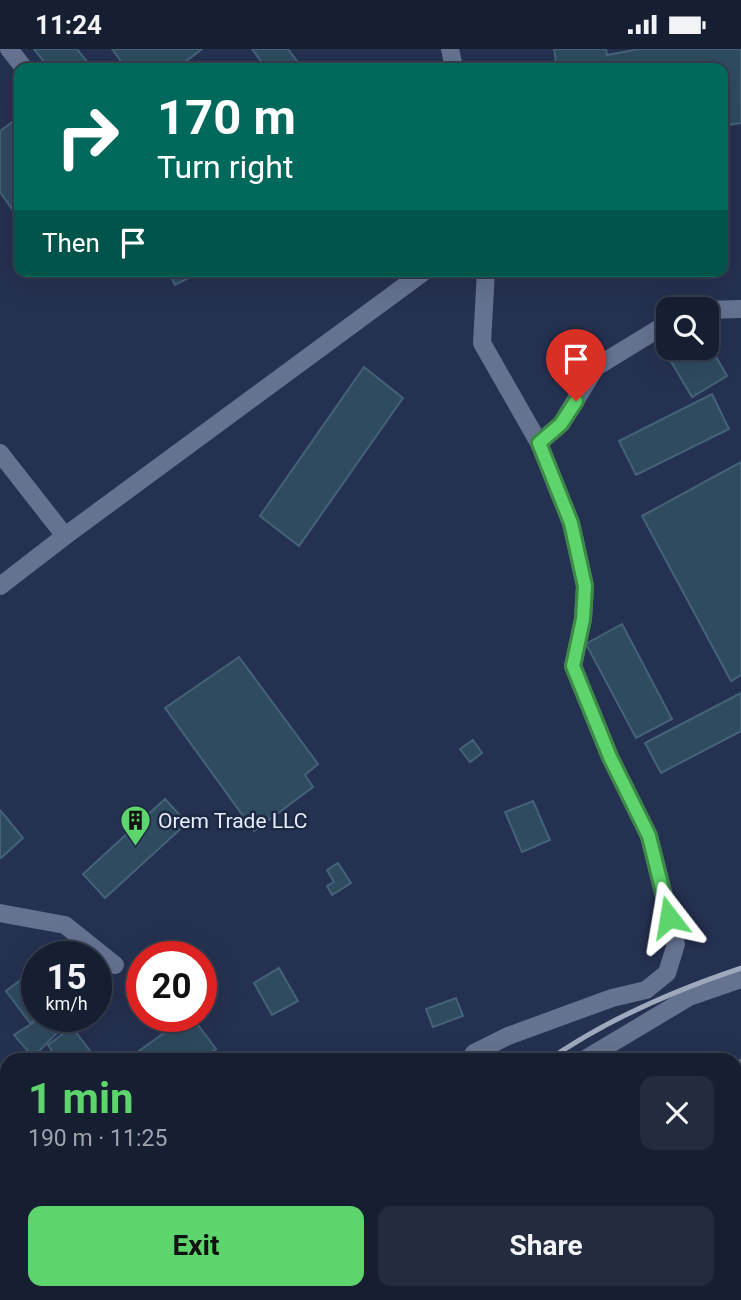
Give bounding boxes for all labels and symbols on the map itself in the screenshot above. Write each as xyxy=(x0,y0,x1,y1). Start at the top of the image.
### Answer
pin xyxy=(546,329,606,401)
building icon: Orem Trade LLC xyxy=(118,804,152,848)
place label: Orem Trade LLC xyxy=(158,809,307,833)
position arrow xyxy=(632,880,706,954)
speed limit sign: 20 xyxy=(126,941,217,1032)

